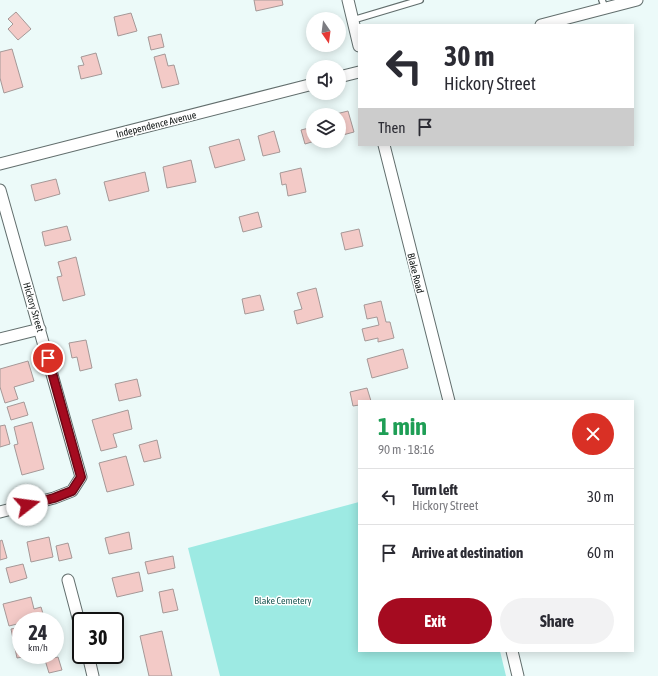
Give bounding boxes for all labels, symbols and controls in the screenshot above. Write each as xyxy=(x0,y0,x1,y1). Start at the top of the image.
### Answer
north arrow xyxy=(306,12,346,52)
map controls xyxy=(306,12,346,148)
icon: left xyxy=(378,40,430,92)
text: 30 m xyxy=(444,40,494,72)
button: sound xyxy=(306,60,346,100)
text: Hickory Street xyxy=(444,73,536,94)
button: layers xyxy=(306,108,346,148)
street label: Independence Avenue xyxy=(115,109,198,140)
icon: arrive xyxy=(414,116,436,138)
text: Then xyxy=(378,119,406,136)
street label: Blake Road xyxy=(405,252,426,295)
street label: Hickory Street xyxy=(21,281,46,333)
pin xyxy=(31,341,65,375)
icon: arrive xyxy=(37,347,59,369)
text: 1 min xyxy=(378,413,427,440)
button: close xyxy=(572,413,614,455)
text: 90 m · 18:16 xyxy=(378,442,434,457)
text: Turn left xyxy=(412,481,458,498)
position arrow xyxy=(6,484,48,526)
icon: left xyxy=(378,486,400,508)
text: 30 m xyxy=(587,488,614,505)
text: Hickory Street xyxy=(412,498,478,513)
icon: arrive xyxy=(378,542,400,564)
text: Arrive at destination xyxy=(412,544,523,561)
text: 60 m xyxy=(587,544,614,561)
park label: Blake Cemetery xyxy=(254,595,312,606)
button: Exit xyxy=(378,598,492,644)
button: Share xyxy=(500,598,614,644)
speed limit sign: 30 xyxy=(72,612,124,664)
text: 24 xyxy=(29,621,47,644)
text: km/h xyxy=(28,642,48,653)

